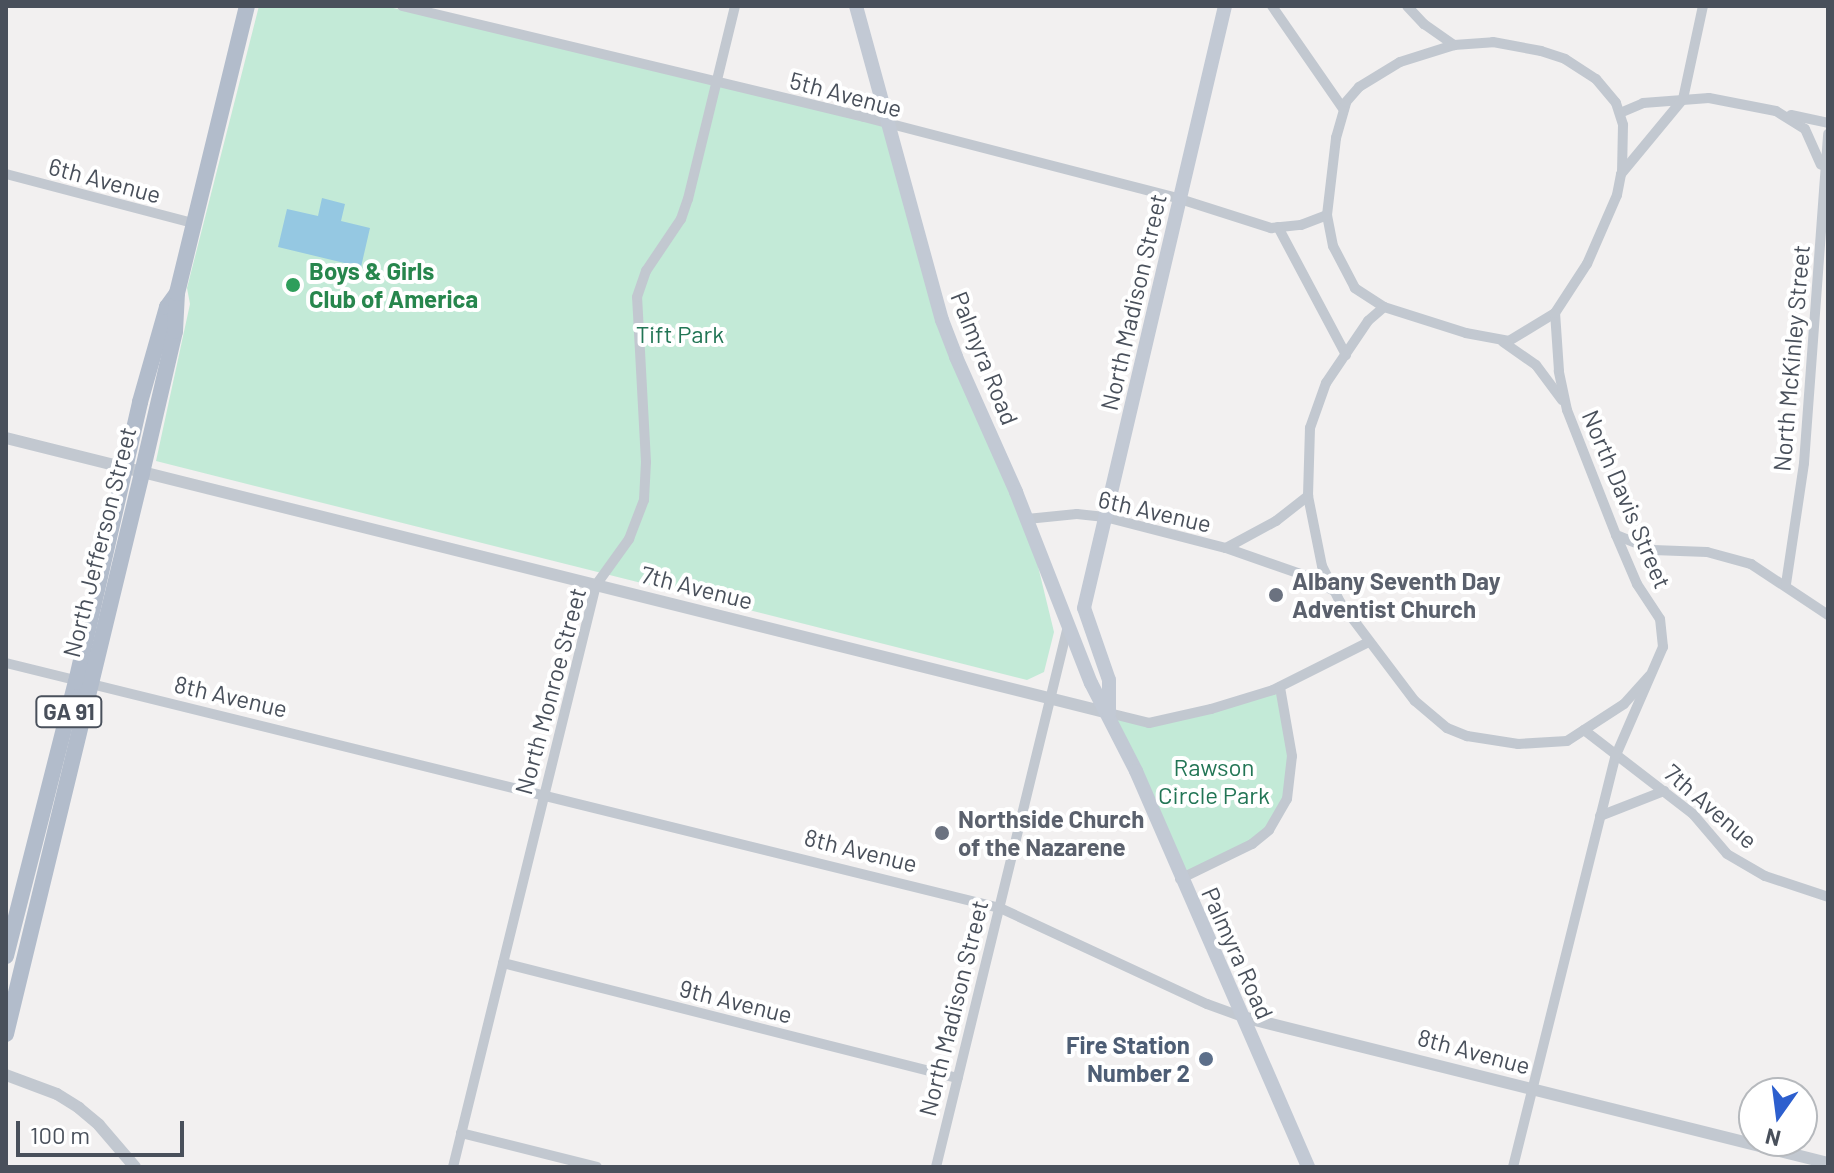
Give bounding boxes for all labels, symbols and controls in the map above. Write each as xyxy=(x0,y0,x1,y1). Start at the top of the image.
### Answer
street label: 5th Avenue xyxy=(787,65,905,123)
street label: 6th Avenue xyxy=(46,151,164,209)
street label: North Madison Street xyxy=(1094,191,1172,413)
street label: North McKinley Street xyxy=(1767,243,1815,473)
place label: Boys & Girls Club of America xyxy=(309,257,478,313)
marker: Boys & Girls Club of America xyxy=(284,276,302,294)
street label: Palmyra Road xyxy=(945,287,1025,429)
park label: Tift Park xyxy=(636,320,724,348)
street label: North Davis Street xyxy=(1576,405,1678,593)
street label: North Jefferson Street xyxy=(56,424,142,660)
street label: 6th Avenue xyxy=(1096,484,1214,538)
street label: 7th Avenue xyxy=(638,559,756,615)
place label: Albany Seventh Day Adventist Church xyxy=(1292,567,1501,623)
street label: North Monroe Street xyxy=(509,584,591,798)
marker: Albany Seventh Day Adventist Church xyxy=(1267,586,1285,604)
street label: 8th Avenue xyxy=(172,669,290,723)
road number: GA 91 xyxy=(35,694,103,730)
park label: Rawson Circle Park xyxy=(1158,753,1270,809)
street label: 7th Avenue xyxy=(1658,758,1764,854)
place label: Northside Church of the Nazarene xyxy=(958,805,1144,861)
street label: 8th Avenue xyxy=(802,822,920,878)
marker: Northside Church of the Nazarene xyxy=(933,824,951,842)
street label: Palmyra Road xyxy=(1196,883,1280,1023)
street label: North Madison Street xyxy=(912,897,994,1119)
street label: 9th Avenue xyxy=(677,973,795,1029)
street label: 8th Avenue xyxy=(1415,1022,1533,1080)
place label: Fire Station Number 2 xyxy=(1066,1031,1190,1087)
marker: Fire Station Number 2 xyxy=(1197,1050,1215,1068)
north arrow xyxy=(1738,1077,1818,1157)
scale bar xyxy=(20,1105,188,1155)
text: 100 m xyxy=(30,1120,90,1149)
text: N xyxy=(1762,1124,1783,1153)

